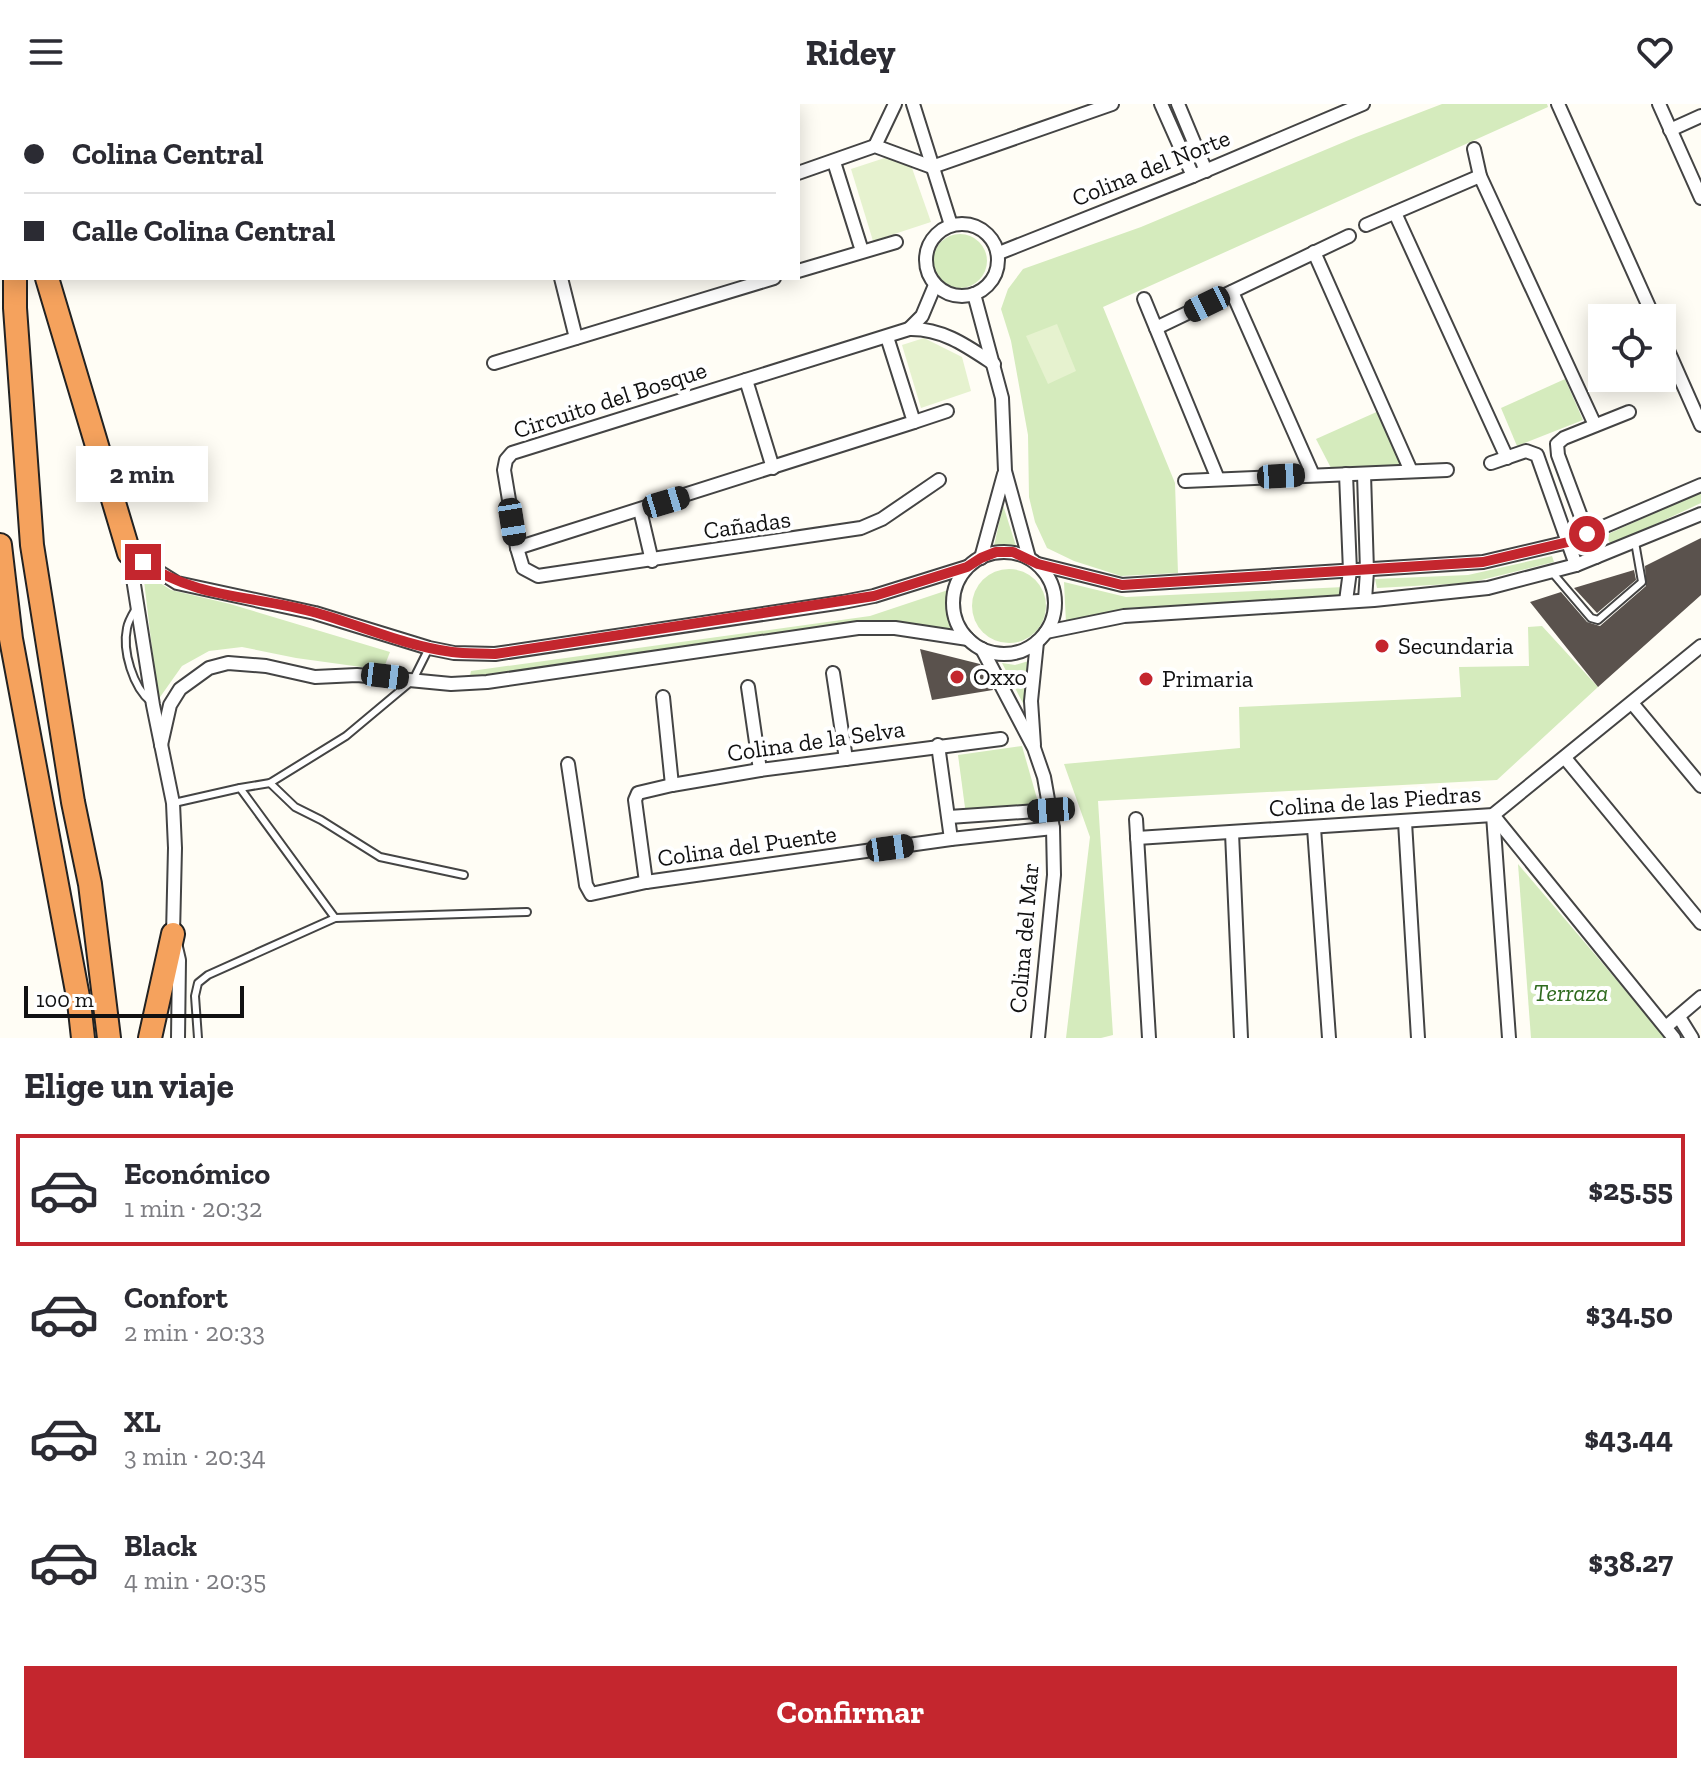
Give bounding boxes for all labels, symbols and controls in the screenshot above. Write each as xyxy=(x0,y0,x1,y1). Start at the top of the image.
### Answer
icon: menu xyxy=(24,30,68,74)
icon: heart xyxy=(1633,30,1677,74)
text: Ridey xyxy=(805,31,896,74)
street label: Colina del Norte xyxy=(1068,123,1234,212)
text: Colina Central xyxy=(72,136,264,172)
text: Calle Colina Central xyxy=(72,213,335,249)
car xyxy=(1180,283,1234,325)
map controls xyxy=(1588,304,1676,392)
button: locate xyxy=(1588,304,1676,392)
street label: Circuito del Bosque xyxy=(510,355,710,444)
callout: 2 min xyxy=(77,446,209,502)
text: 2 min xyxy=(110,458,174,490)
car xyxy=(1256,463,1306,489)
car xyxy=(640,484,692,520)
car xyxy=(496,496,528,548)
street label: Cañadas xyxy=(701,504,792,545)
route start xyxy=(1569,516,1605,552)
route end xyxy=(125,544,161,580)
place label: Secundaria xyxy=(1398,631,1514,660)
marker: Secundaria xyxy=(1373,637,1391,655)
car xyxy=(360,661,410,691)
place label: Oxxo xyxy=(973,662,1027,691)
place label: Primaria xyxy=(1162,664,1254,693)
marker: Oxxo xyxy=(948,668,966,686)
marker: Primaria xyxy=(1137,670,1155,688)
street label: Colina de la Selva xyxy=(725,714,907,767)
street label: Colina de las Piedras xyxy=(1268,779,1482,822)
car xyxy=(1026,796,1076,824)
street label: Colina del Puente xyxy=(656,819,838,872)
car xyxy=(865,833,915,863)
street label: Colina del Mar xyxy=(1002,862,1045,1014)
park label: Terraza xyxy=(1534,978,1608,1007)
scale bar xyxy=(24,982,244,1018)
text: 100 m xyxy=(36,986,94,1013)
text: Elige un viaje xyxy=(24,1064,234,1107)
icon: car xyxy=(28,1154,100,1226)
text: Económico xyxy=(124,1156,270,1192)
text: $25.55 xyxy=(1588,1172,1673,1208)
text: 1 min · 20:32 xyxy=(124,1192,262,1224)
icon: car xyxy=(28,1278,100,1350)
text: Confort xyxy=(124,1280,228,1316)
text: $34.50 xyxy=(1585,1296,1673,1332)
text: 2 min · 20:33 xyxy=(124,1316,265,1348)
icon: car xyxy=(28,1402,100,1474)
text: XL xyxy=(124,1404,161,1440)
text: $43.44 xyxy=(1584,1420,1673,1456)
text: 3 min · 20:34 xyxy=(124,1440,266,1472)
icon: car xyxy=(28,1526,100,1598)
text: Black xyxy=(124,1528,197,1564)
text: $38.27 xyxy=(1588,1544,1673,1580)
text: 4 min · 20:35 xyxy=(124,1564,266,1596)
button: Confirmar xyxy=(24,1666,1677,1758)

